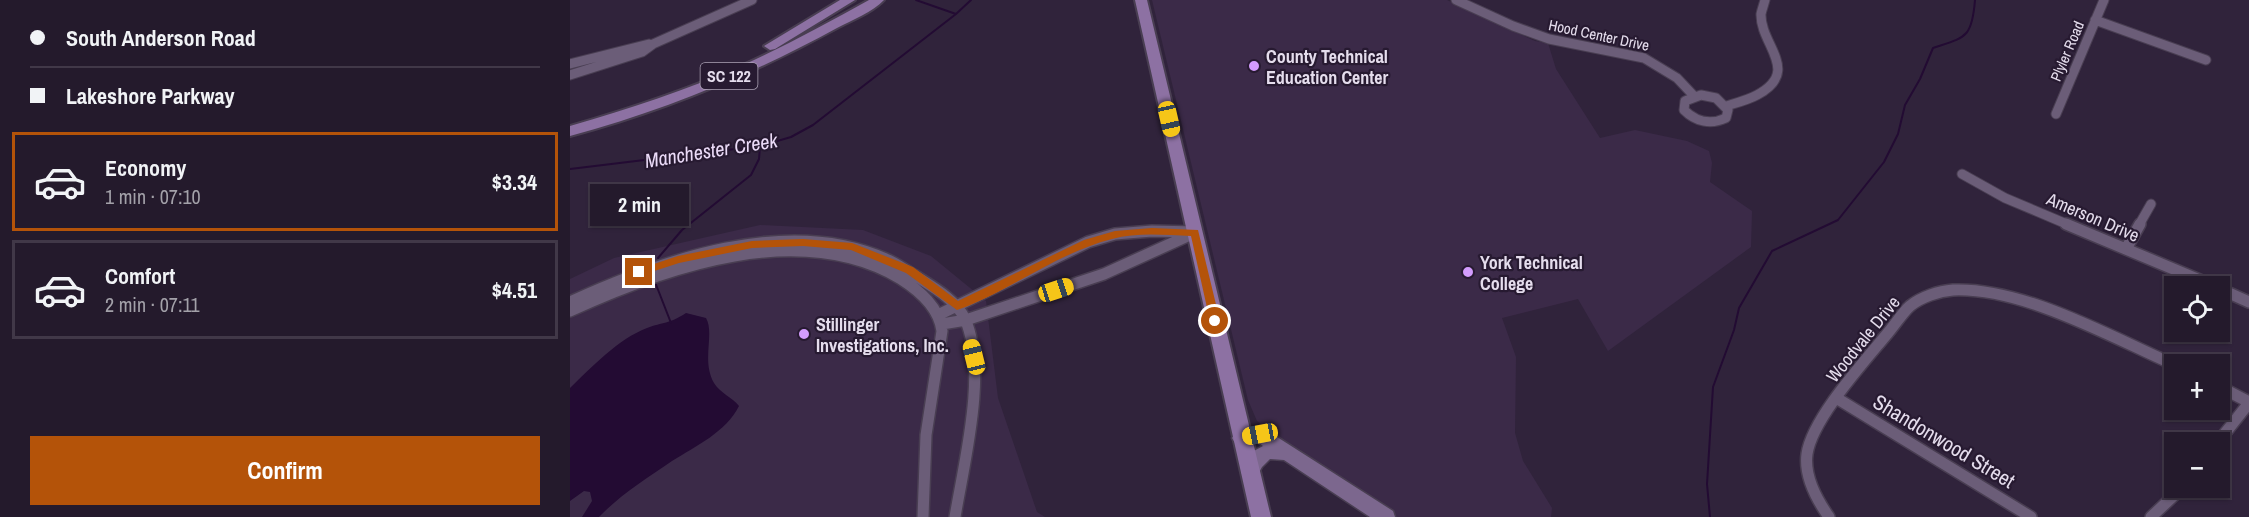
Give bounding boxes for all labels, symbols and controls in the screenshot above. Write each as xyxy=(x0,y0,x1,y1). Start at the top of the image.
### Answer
street label: Hood Center Drive xyxy=(1547,14,1651,56)
street label: Plyler Road xyxy=(2045,18,2089,84)
text: South Anderson Road xyxy=(66,23,256,53)
place label: County Technical Education Center xyxy=(1266,44,1388,90)
marker: County Technical Education Center xyxy=(1247,59,1261,73)
road number: SC 122 xyxy=(700,63,758,89)
text: Lakeshore Parkway xyxy=(66,81,234,111)
car xyxy=(1156,99,1182,139)
water label: Manchester Creek xyxy=(643,126,780,174)
text: Economy xyxy=(105,153,186,183)
icon: car xyxy=(33,155,87,209)
text: $3.34 xyxy=(492,167,537,197)
text: 1 min · 07:10 xyxy=(105,183,201,210)
callout: 2 min xyxy=(590,185,688,227)
street label: Amerson Drive xyxy=(2042,186,2143,248)
text: 2 min xyxy=(618,191,661,218)
place label: York Technical College xyxy=(1480,250,1583,296)
route end xyxy=(625,258,652,285)
text: Comfort xyxy=(105,261,175,291)
icon: car xyxy=(33,263,87,317)
marker: York Technical College xyxy=(1461,265,1475,279)
text: $4.51 xyxy=(492,275,537,305)
car xyxy=(1036,276,1076,304)
map controls xyxy=(2164,276,2230,498)
button: locate xyxy=(2164,276,2230,342)
street label: Woodvale Drive xyxy=(1820,290,1906,388)
text: 2 min · 07:11 xyxy=(105,291,200,318)
route start xyxy=(1201,307,1228,334)
place label: Stillinger Investigations, Inc. xyxy=(816,312,949,358)
marker: Stillinger Investigations, Inc. xyxy=(797,327,811,341)
car xyxy=(961,337,987,377)
button: + xyxy=(2164,354,2230,420)
street label: Shandonwood Street xyxy=(1868,387,2021,495)
car xyxy=(1241,422,1279,446)
button: − xyxy=(2164,432,2230,498)
button: Confirm xyxy=(30,436,540,505)

